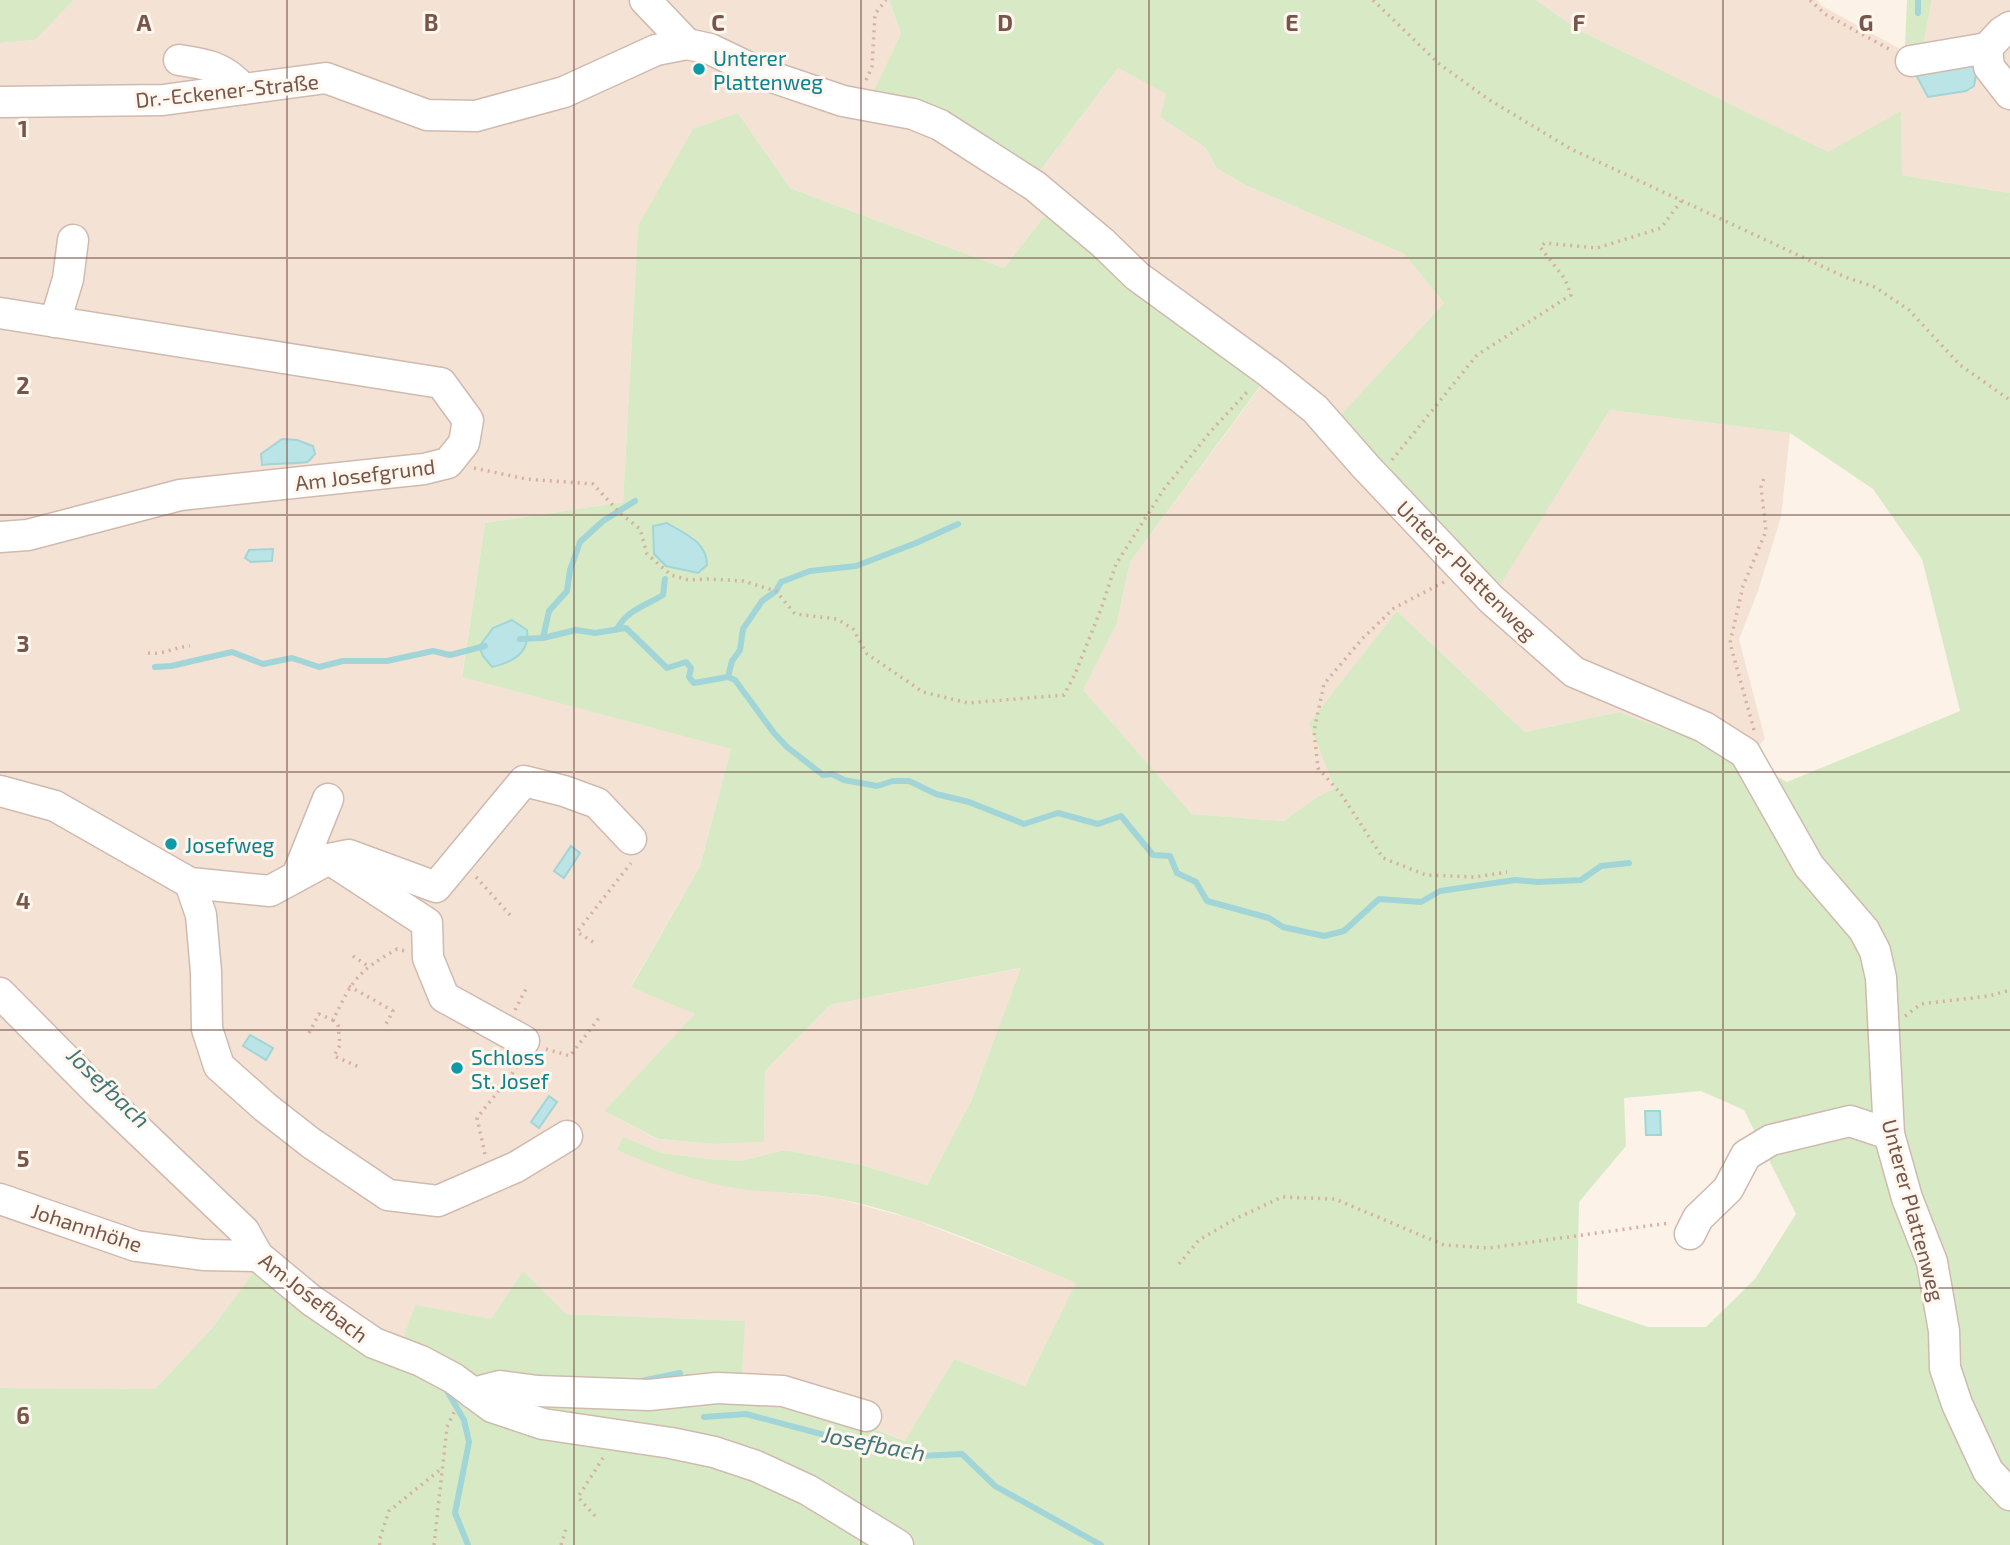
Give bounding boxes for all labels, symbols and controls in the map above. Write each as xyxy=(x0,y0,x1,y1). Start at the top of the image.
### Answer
text: A xyxy=(136,8,152,36)
text: B xyxy=(424,8,438,36)
text: C xyxy=(711,8,725,36)
text: D xyxy=(997,8,1013,36)
text: E xyxy=(1285,8,1299,36)
text: F xyxy=(1573,8,1586,36)
text: G xyxy=(1859,8,1873,36)
place label: Unterer Plattenweg xyxy=(713,45,823,94)
marker: Unterer Plattenweg xyxy=(691,61,707,77)
street label: Dr.-Eckener-Straße xyxy=(134,68,320,112)
text: 1 xyxy=(18,114,28,142)
text: 2 xyxy=(16,371,30,399)
street label: Am Josefgrund xyxy=(293,453,437,495)
street label: Unterer Plattenweg xyxy=(1392,495,1542,645)
text: 3 xyxy=(16,629,30,657)
place label: Josefweg xyxy=(185,832,275,857)
marker: Josefweg xyxy=(163,836,179,852)
text: 4 xyxy=(16,886,30,914)
water label: Josefbach xyxy=(61,1040,156,1133)
place label: Schloss St. Josef xyxy=(471,1044,550,1093)
marker: Schloss St. Josef xyxy=(449,1060,465,1076)
street label: Unterer Plattenweg xyxy=(1878,1116,1950,1304)
text: 5 xyxy=(17,1144,29,1172)
street label: Johannhöhe xyxy=(29,1197,145,1257)
street label: Am Josefbach xyxy=(255,1247,373,1347)
text: 6 xyxy=(16,1401,30,1429)
water label: Josefbach xyxy=(819,1419,928,1467)

